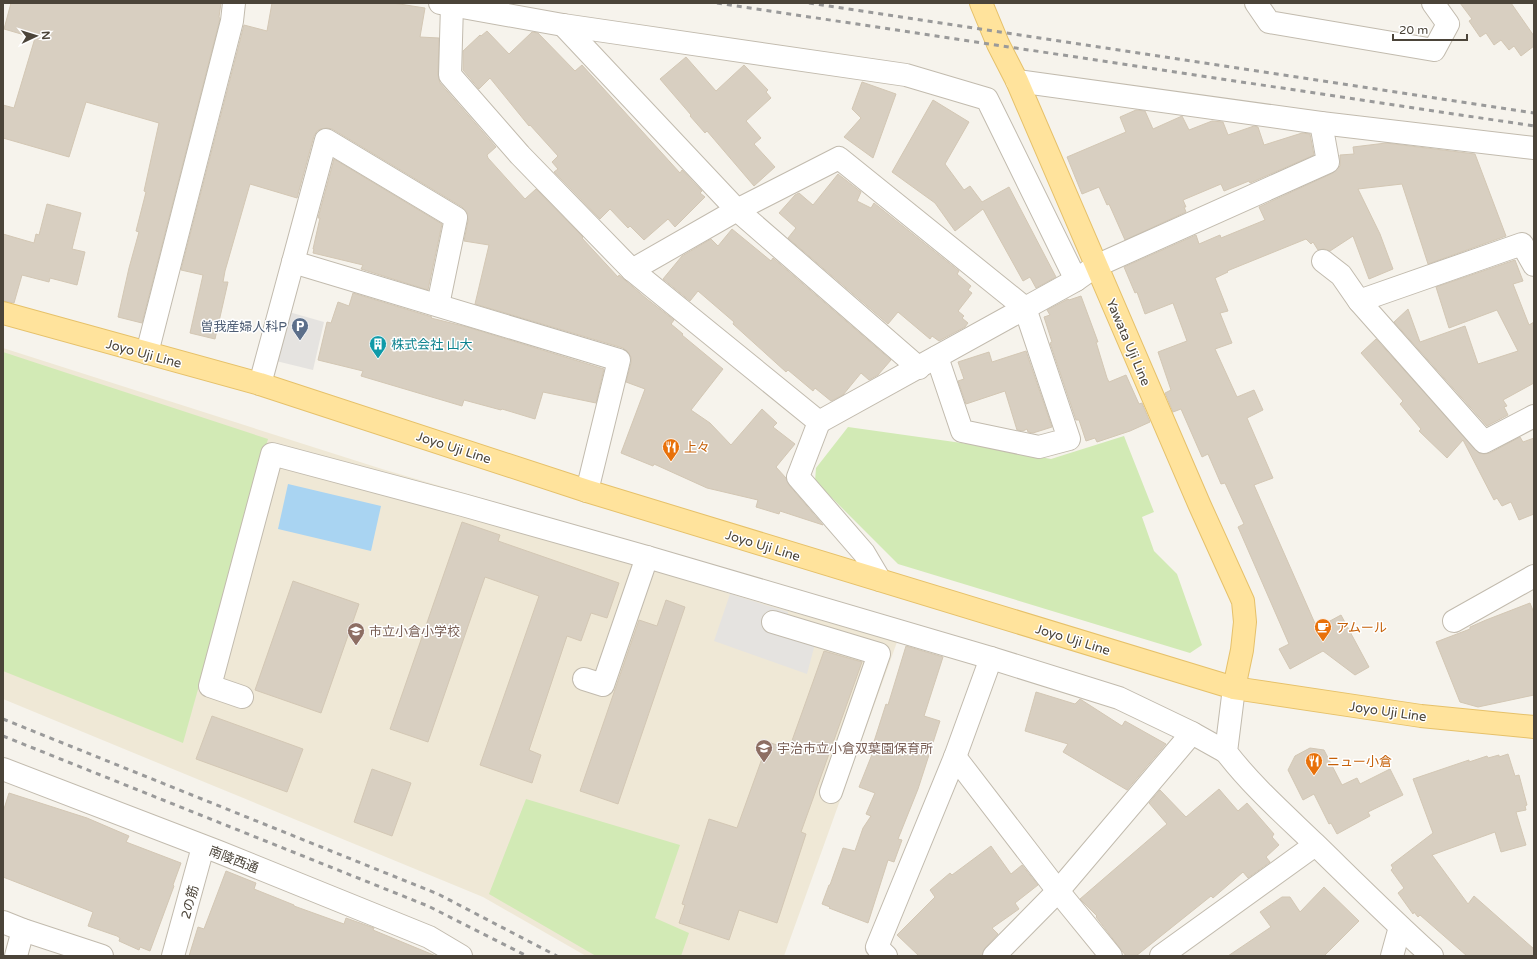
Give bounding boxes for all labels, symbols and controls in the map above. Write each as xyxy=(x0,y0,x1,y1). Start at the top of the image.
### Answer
north arrow xyxy=(16,16,56,56)
scale bar xyxy=(1393,16,1467,42)
text: 20 m xyxy=(1399,23,1428,37)
text: N xyxy=(39,30,52,40)
street label: Yawata Uji Line xyxy=(1103,296,1154,388)
parking icon: 曽我産婦人科P xyxy=(290,316,310,341)
place label: 曽我産婦人科P xyxy=(200,319,287,335)
building icon: 株式会社 山大 xyxy=(368,334,388,359)
street label: Joyo Uji Line xyxy=(104,336,183,372)
place label: 株式会社 山大 xyxy=(391,337,472,353)
street label: Joyo Uji Line xyxy=(414,428,493,468)
restaurant icon: 上々 xyxy=(661,437,681,462)
place label: 上々 xyxy=(684,440,710,456)
street label: Joyo Uji Line xyxy=(723,527,802,565)
cafe icon: アムール xyxy=(1313,617,1333,642)
place label: アムール xyxy=(1336,620,1387,636)
school or university icon: 市立小倉小学校 xyxy=(346,621,366,646)
street label: Joyo Uji Line xyxy=(1033,621,1112,659)
place label: 市立小倉小学校 xyxy=(369,624,460,640)
street label: Joyo Uji Line xyxy=(1348,699,1427,725)
school or university icon: 宇治市立小倉双葉園保育所 xyxy=(754,738,774,763)
place label: 宇治市立小倉双葉園保育所 xyxy=(777,741,933,757)
restaurant icon: ニュー小倉 xyxy=(1304,751,1324,776)
place label: ニュー小倉 xyxy=(1327,754,1392,770)
street label: 南陵西通 xyxy=(206,843,261,877)
street label: 2の筋 xyxy=(178,884,202,921)

